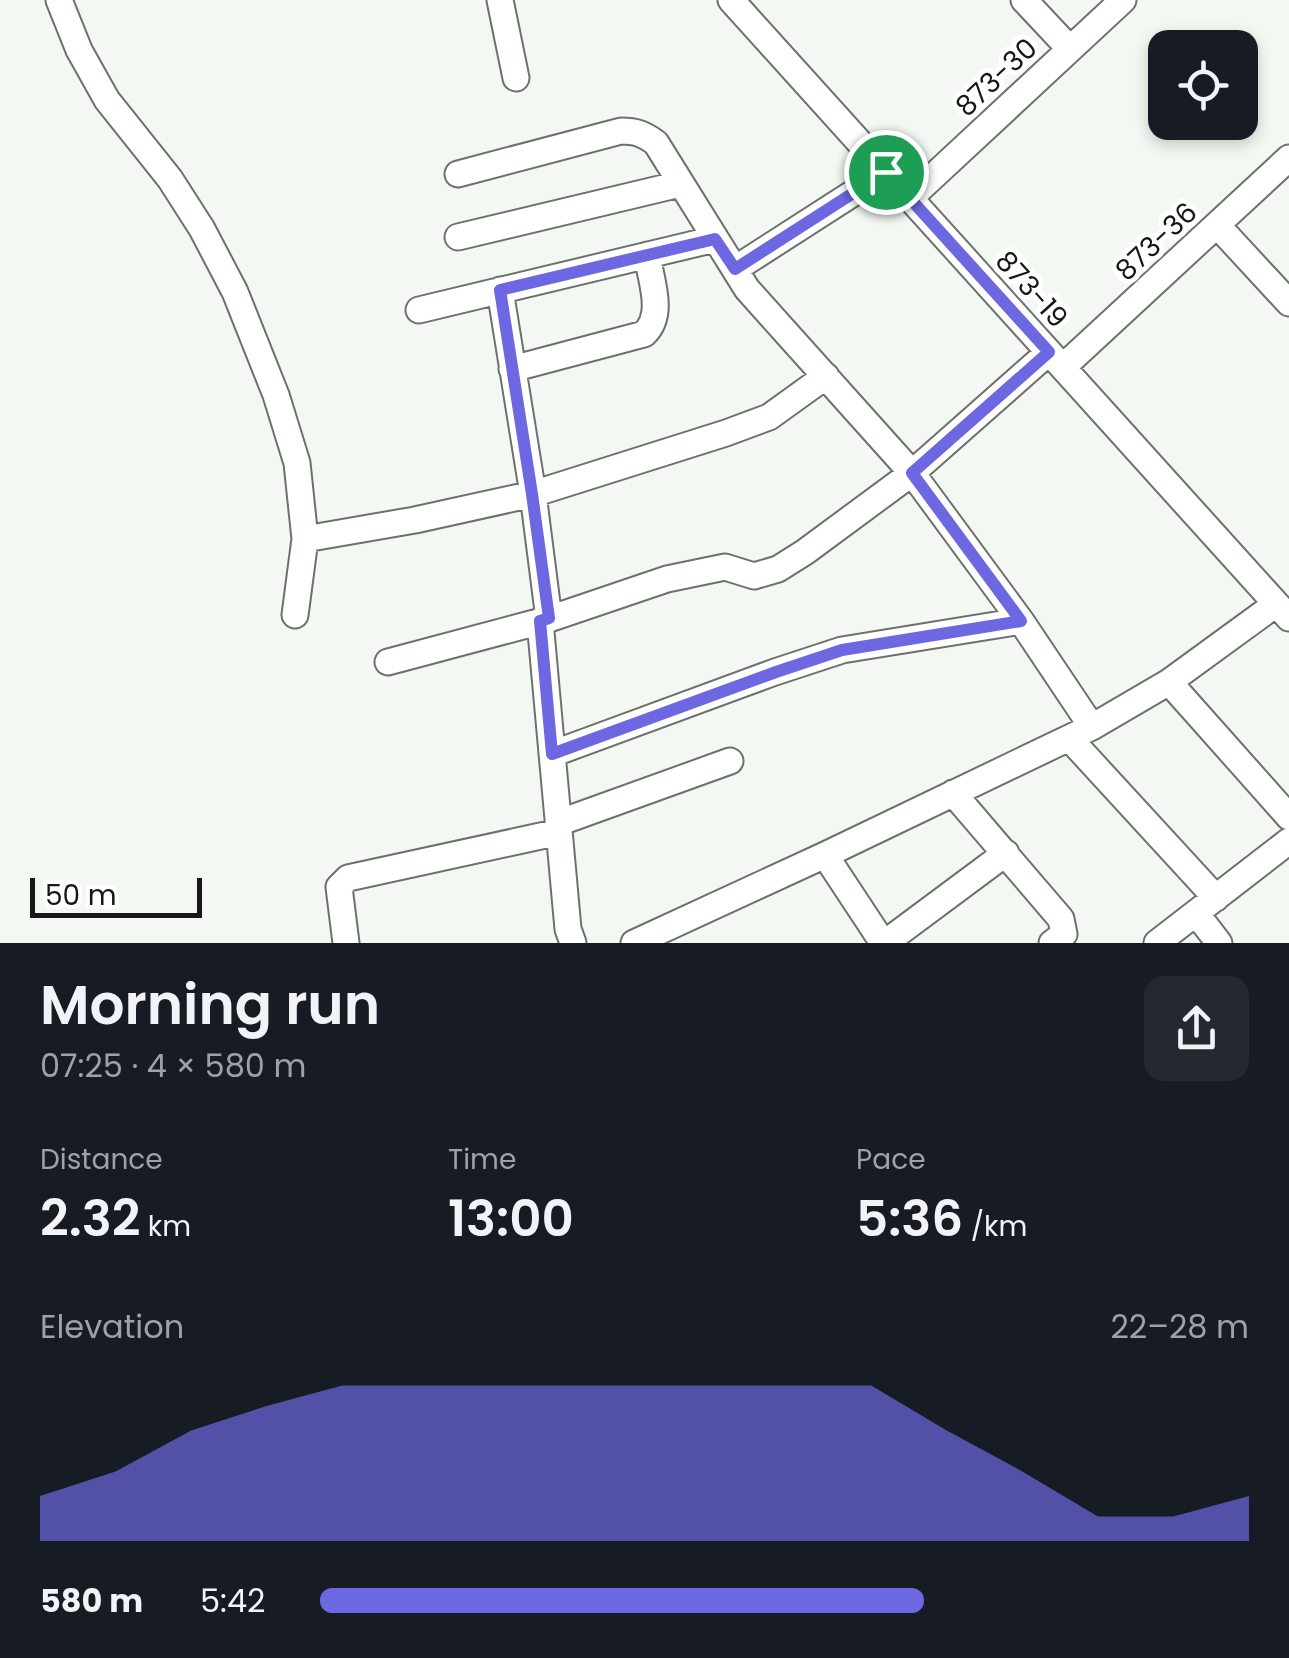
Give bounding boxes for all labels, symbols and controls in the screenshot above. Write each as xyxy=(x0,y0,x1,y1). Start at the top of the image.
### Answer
street label: 873-30 xyxy=(947,29,1046,125)
map controls xyxy=(1148,30,1258,140)
button: locate xyxy=(1148,30,1258,140)
pin xyxy=(844,130,929,215)
icon: arrive xyxy=(859,145,914,200)
street label: 873-36 xyxy=(1107,193,1206,289)
street label: 873-19 xyxy=(987,242,1077,336)
scale bar xyxy=(30,873,202,918)
text: 50 m xyxy=(45,876,116,915)
text: Morning run xyxy=(40,966,380,1043)
button: share xyxy=(1144,976,1249,1081)
text: 07:25 · 4 × 580 m xyxy=(40,1043,306,1088)
text: Distance xyxy=(40,1140,163,1179)
text: Time xyxy=(448,1140,516,1179)
text: Pace xyxy=(856,1140,926,1179)
text: 2.32 xyxy=(40,1183,140,1254)
text: 13:00 xyxy=(448,1183,574,1254)
text: 5:36 xyxy=(856,1183,963,1254)
text: km xyxy=(140,1207,191,1246)
text: /km xyxy=(963,1207,1027,1246)
text: Elevation xyxy=(40,1304,184,1349)
text: 22–28 m xyxy=(1110,1304,1249,1349)
text: 580 m xyxy=(40,1578,143,1623)
text: 5:42 xyxy=(200,1578,265,1623)

